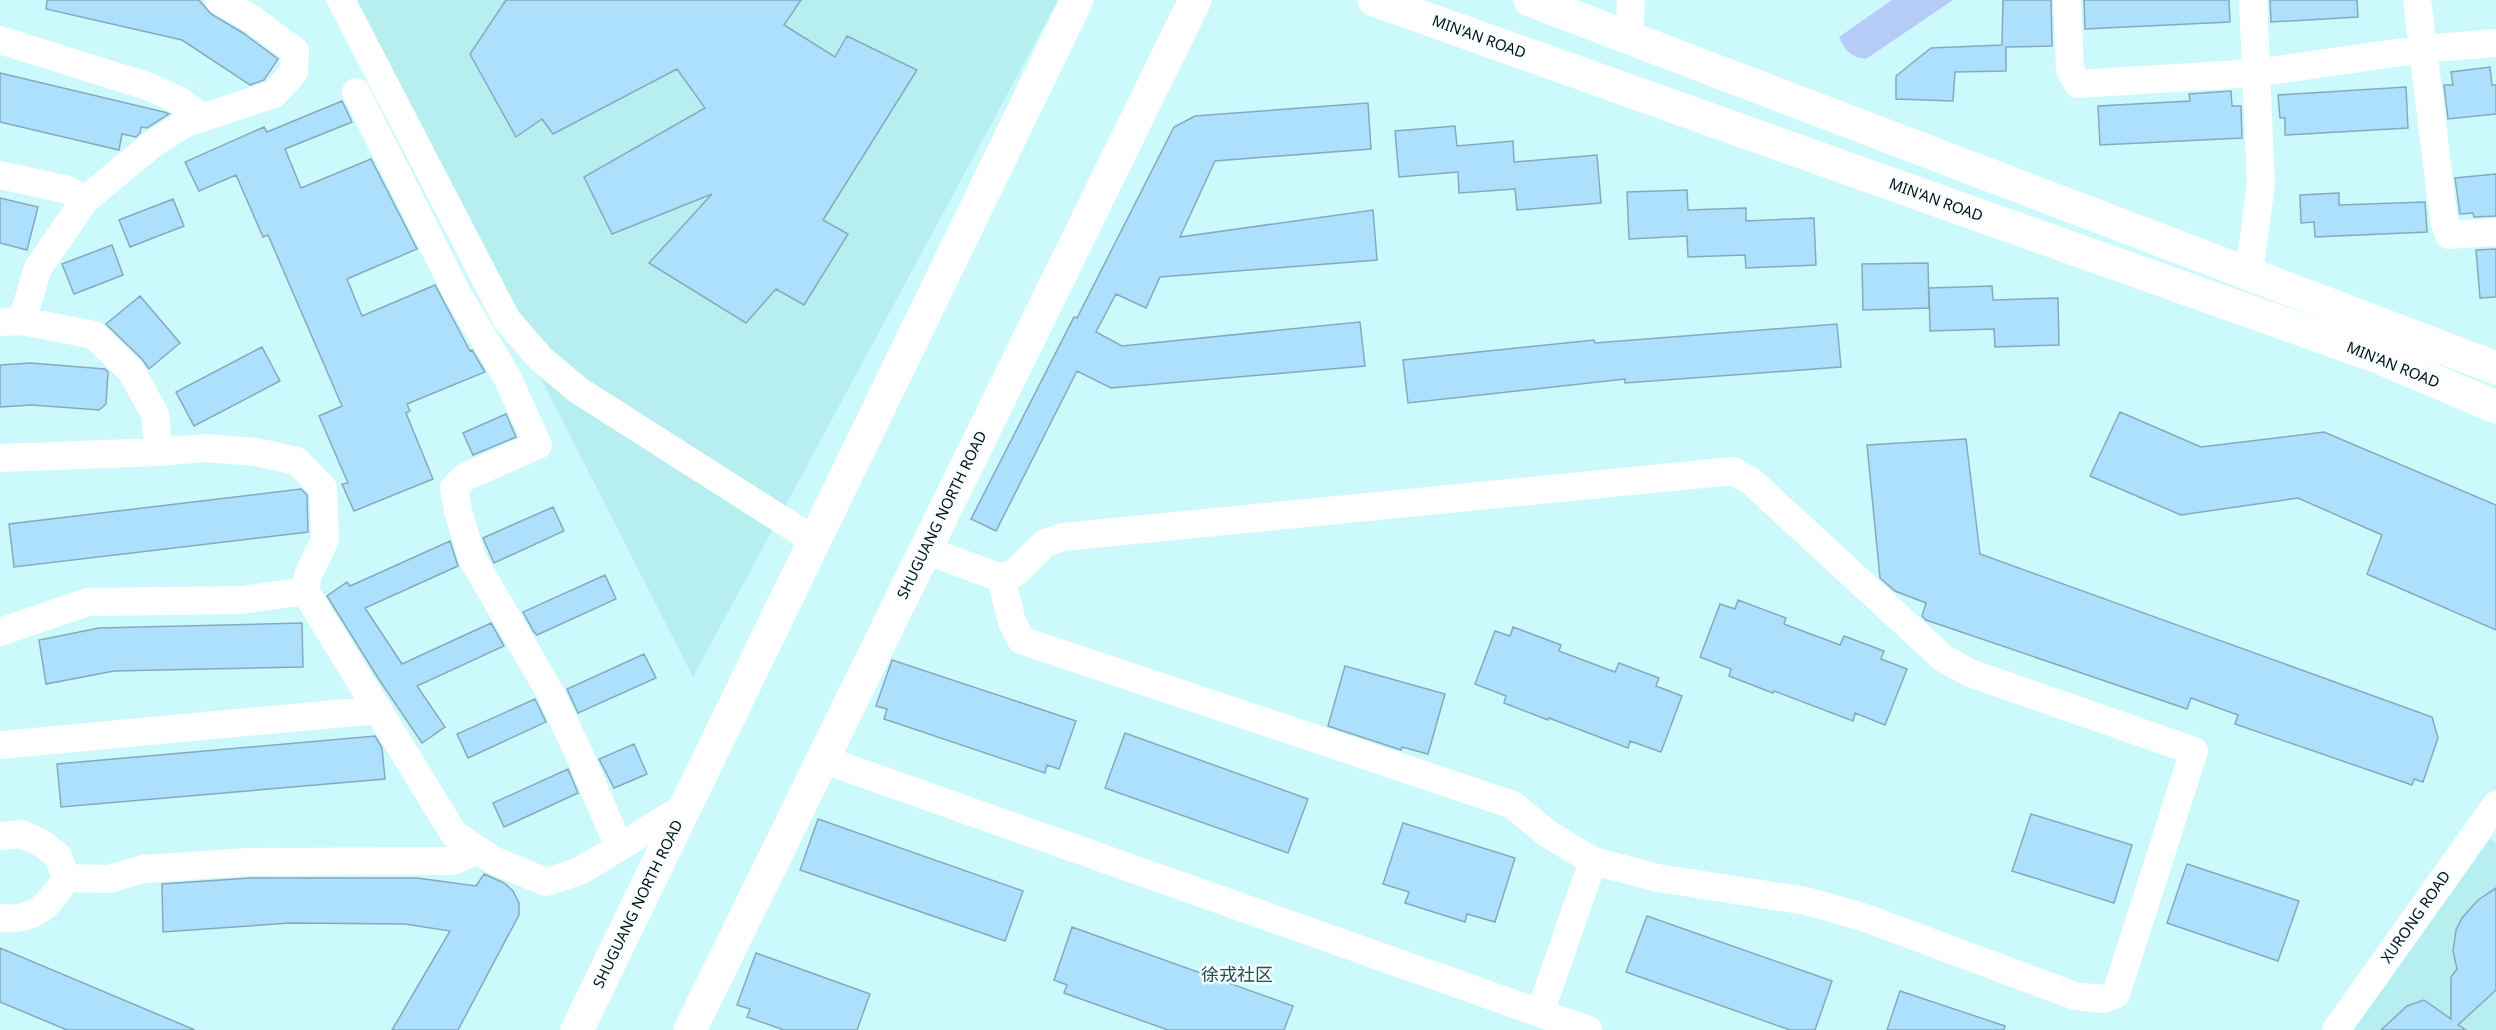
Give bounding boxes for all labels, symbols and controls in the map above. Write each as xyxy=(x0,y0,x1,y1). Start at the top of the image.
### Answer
street label: MIN'AN ROAD xyxy=(1430,10,1529,62)
street label: MIN'AN ROAD xyxy=(1887,173,1986,225)
street label: MIN'AN ROAD xyxy=(2344,336,2443,392)
street label: SHUGUANG NORTH ROAD xyxy=(892,427,991,602)
street label: SHUGUANG NORTH ROAD xyxy=(588,816,687,991)
street label: XURONG ROAD xyxy=(2376,866,2454,967)
district label: 徐戎社区 xyxy=(1201,962,1273,986)

